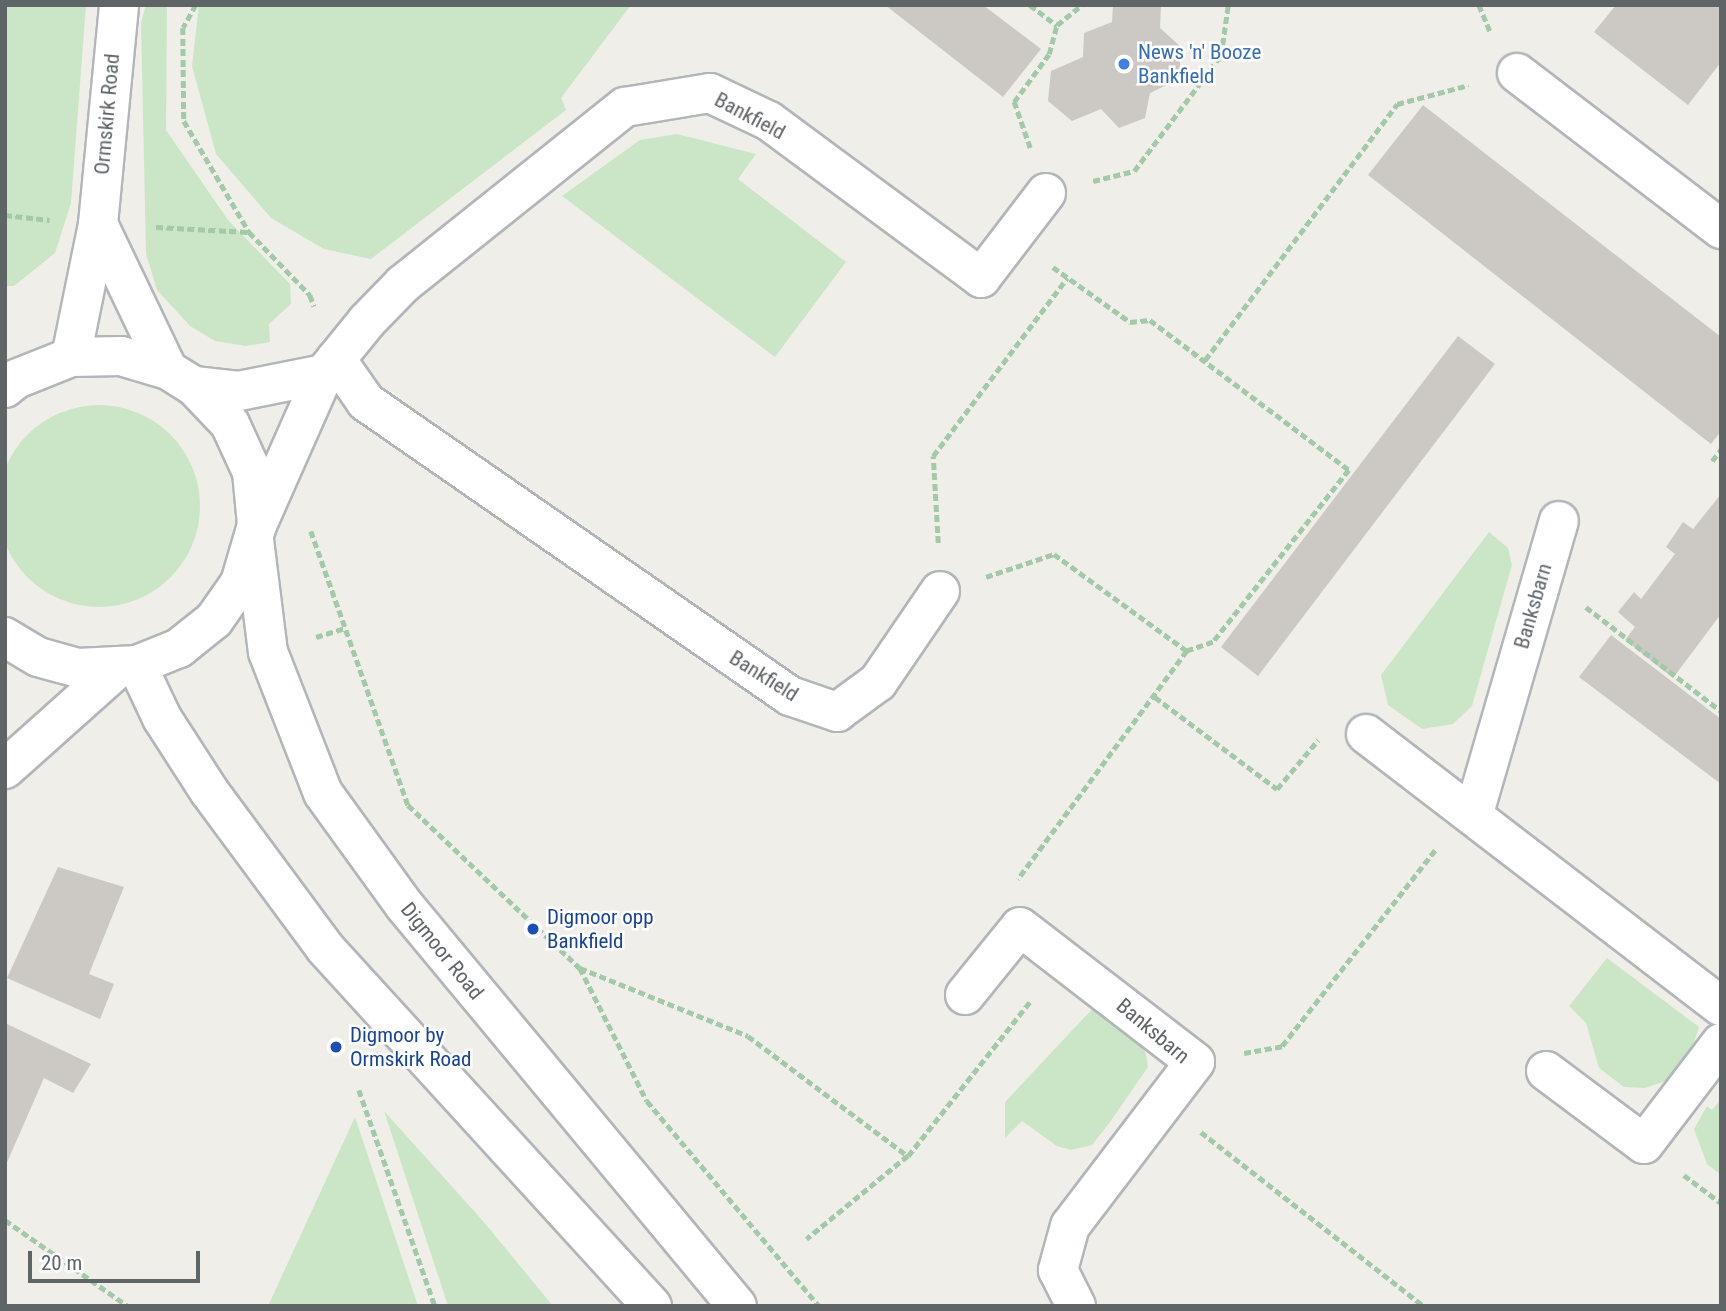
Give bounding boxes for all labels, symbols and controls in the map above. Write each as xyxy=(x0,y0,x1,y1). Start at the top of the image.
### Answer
place label: News 'n' Booze Bankfield xyxy=(1138,39,1261,89)
street label: Ormskirk Road xyxy=(89,52,125,176)
marker: News 'n' Booze Bankfield xyxy=(1116,56,1132,72)
street label: Bankfield xyxy=(710,87,790,145)
street label: Banksbarn xyxy=(1509,560,1557,652)
street label: Bankfield xyxy=(725,645,803,707)
street label: Digmoor Road xyxy=(395,897,489,1005)
place label: Digmoor opp Bankfield xyxy=(547,904,654,954)
marker: Digmoor opp Bankfield xyxy=(525,921,541,937)
street label: Banksbarn xyxy=(1111,993,1195,1069)
place label: Digmoor by Ormskirk Road xyxy=(350,1022,472,1072)
marker: Digmoor by Ormskirk Road xyxy=(328,1039,344,1055)
scale bar xyxy=(32,1238,203,1282)
text: 20 m xyxy=(41,1251,82,1275)

